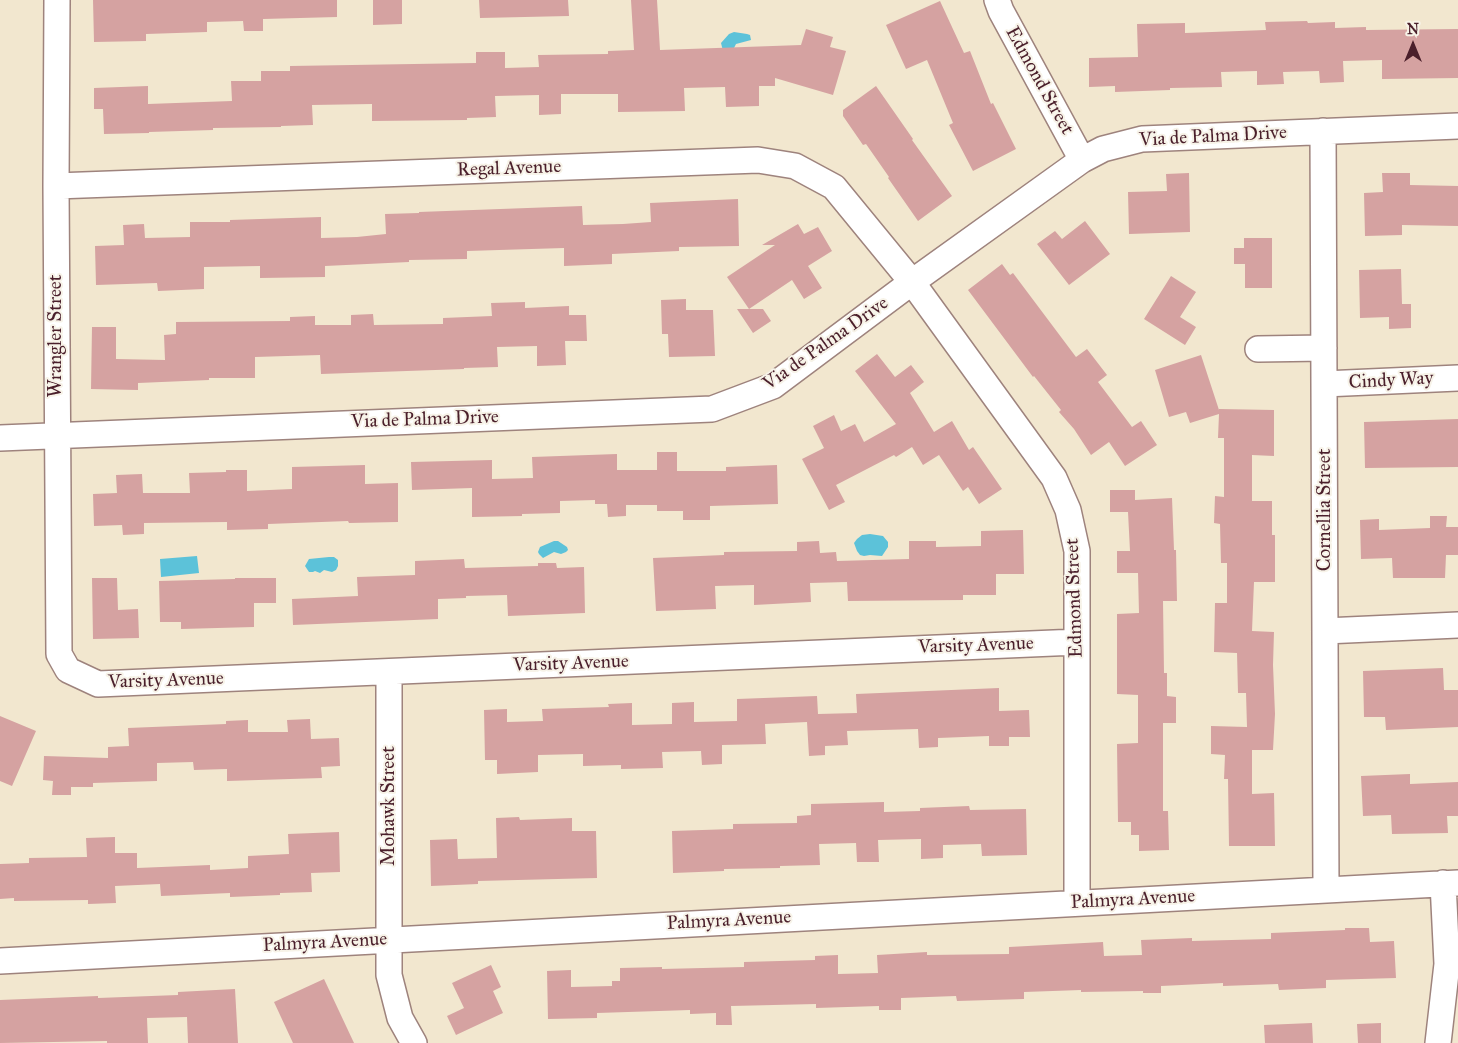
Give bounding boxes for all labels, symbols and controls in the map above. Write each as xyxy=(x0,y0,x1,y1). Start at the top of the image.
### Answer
north arrow xyxy=(1388,20,1438,70)
text: N xyxy=(1407,21,1419,38)
street label: Edmond Street xyxy=(1000,23,1078,139)
street label: Via de Palma Drive xyxy=(1139,122,1287,152)
street label: Regal Avenue xyxy=(456,156,562,182)
street label: Wrangler Street xyxy=(45,275,67,397)
street label: Via de Palma Drive xyxy=(759,292,893,396)
street label: Cindy Way xyxy=(1348,367,1434,395)
street label: Via de Palma Drive xyxy=(351,406,499,434)
street label: Cornellia Street xyxy=(1314,449,1336,571)
street label: Edmond Street xyxy=(1062,538,1088,658)
street label: Varsity Avenue xyxy=(918,633,1034,659)
street label: Varsity Avenue xyxy=(513,651,629,677)
street label: Varsity Avenue xyxy=(108,668,224,694)
street label: Mohawk Street xyxy=(378,746,400,866)
street label: Palmyra Avenue xyxy=(1070,885,1196,915)
street label: Palmyra Avenue xyxy=(666,906,792,936)
street label: Palmyra Avenue xyxy=(262,928,388,958)

